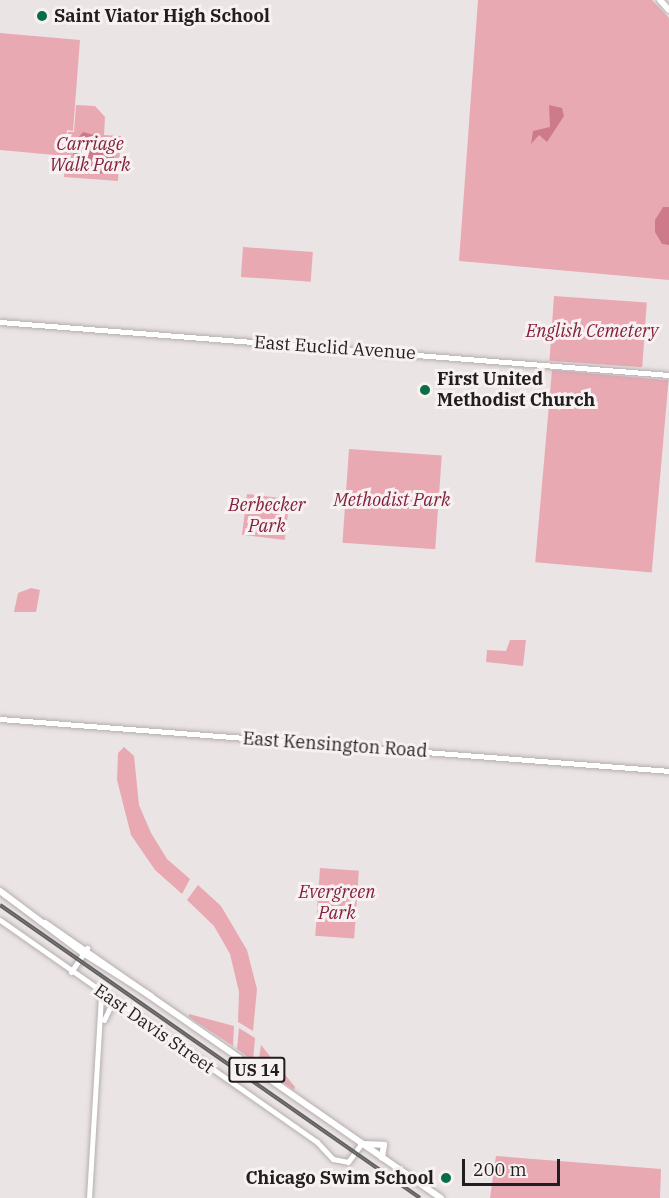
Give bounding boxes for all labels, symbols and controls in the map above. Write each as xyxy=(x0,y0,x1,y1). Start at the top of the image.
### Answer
place label: Saint Viator High School xyxy=(54,5,270,27)
marker: Saint Viator High School xyxy=(35,9,49,23)
park label: Carriage Walk Park xyxy=(49,134,131,176)
park label: English Cemetery xyxy=(526,320,658,342)
street label: East Euclid Avenue xyxy=(253,332,417,364)
place label: First United Methodist Church xyxy=(437,369,595,412)
marker: First United Methodist Church xyxy=(418,383,432,397)
park label: Methodist Park xyxy=(333,489,451,511)
park label: Berbecker Park xyxy=(228,495,306,538)
street label: East Kensington Road xyxy=(242,728,428,762)
park label: Evergreen Park xyxy=(299,882,375,924)
street label: East Davis Street xyxy=(90,980,218,1078)
road number: US 14 xyxy=(227,1057,287,1083)
scale bar xyxy=(465,1147,562,1185)
text: 200 m xyxy=(473,1158,527,1181)
place label: Chicago Swim School xyxy=(246,1167,434,1189)
marker: Chicago Swim School xyxy=(439,1171,453,1185)

